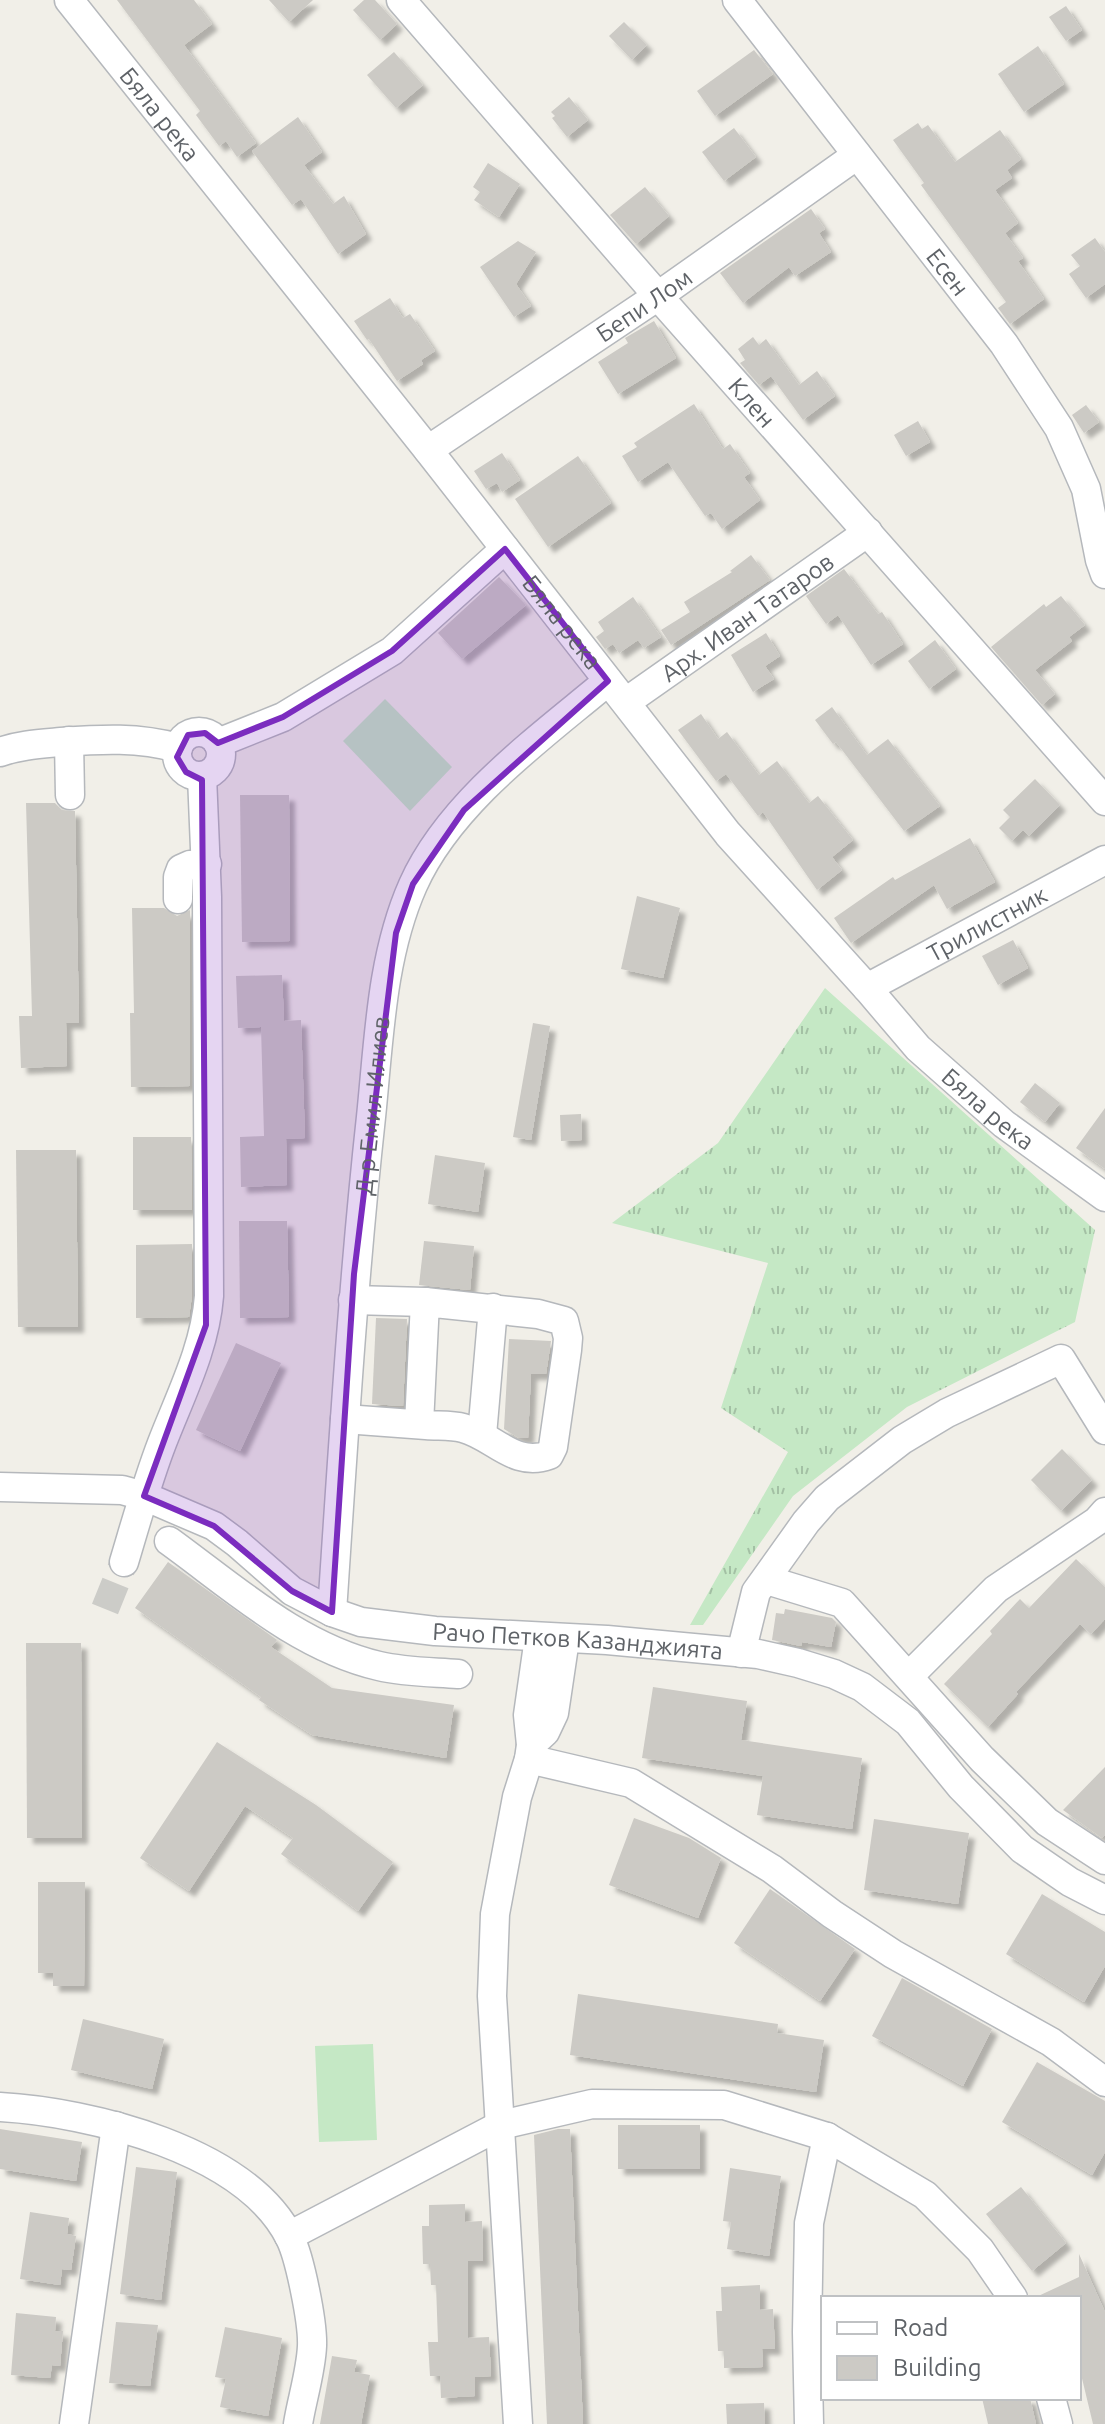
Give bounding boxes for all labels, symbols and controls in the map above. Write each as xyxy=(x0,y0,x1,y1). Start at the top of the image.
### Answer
street label: Бяла река xyxy=(115,62,205,166)
street label: Есен xyxy=(921,243,975,301)
street label: Бепи Лом xyxy=(591,263,697,347)
street label: Клен xyxy=(723,372,781,432)
street label: Арх. Иван Татаров xyxy=(656,547,839,687)
street label: Бяла река xyxy=(517,570,607,674)
street label: Трилистник xyxy=(922,880,1051,967)
street label: Д-р Емил Илиев xyxy=(350,1015,394,1196)
street label: Бяла река xyxy=(937,1062,1039,1155)
street label: Рачо Петков Казанджията xyxy=(432,1617,724,1664)
legend xyxy=(821,2296,1081,2400)
text: Road xyxy=(893,2314,948,2341)
text: Building xyxy=(893,2354,981,2381)

